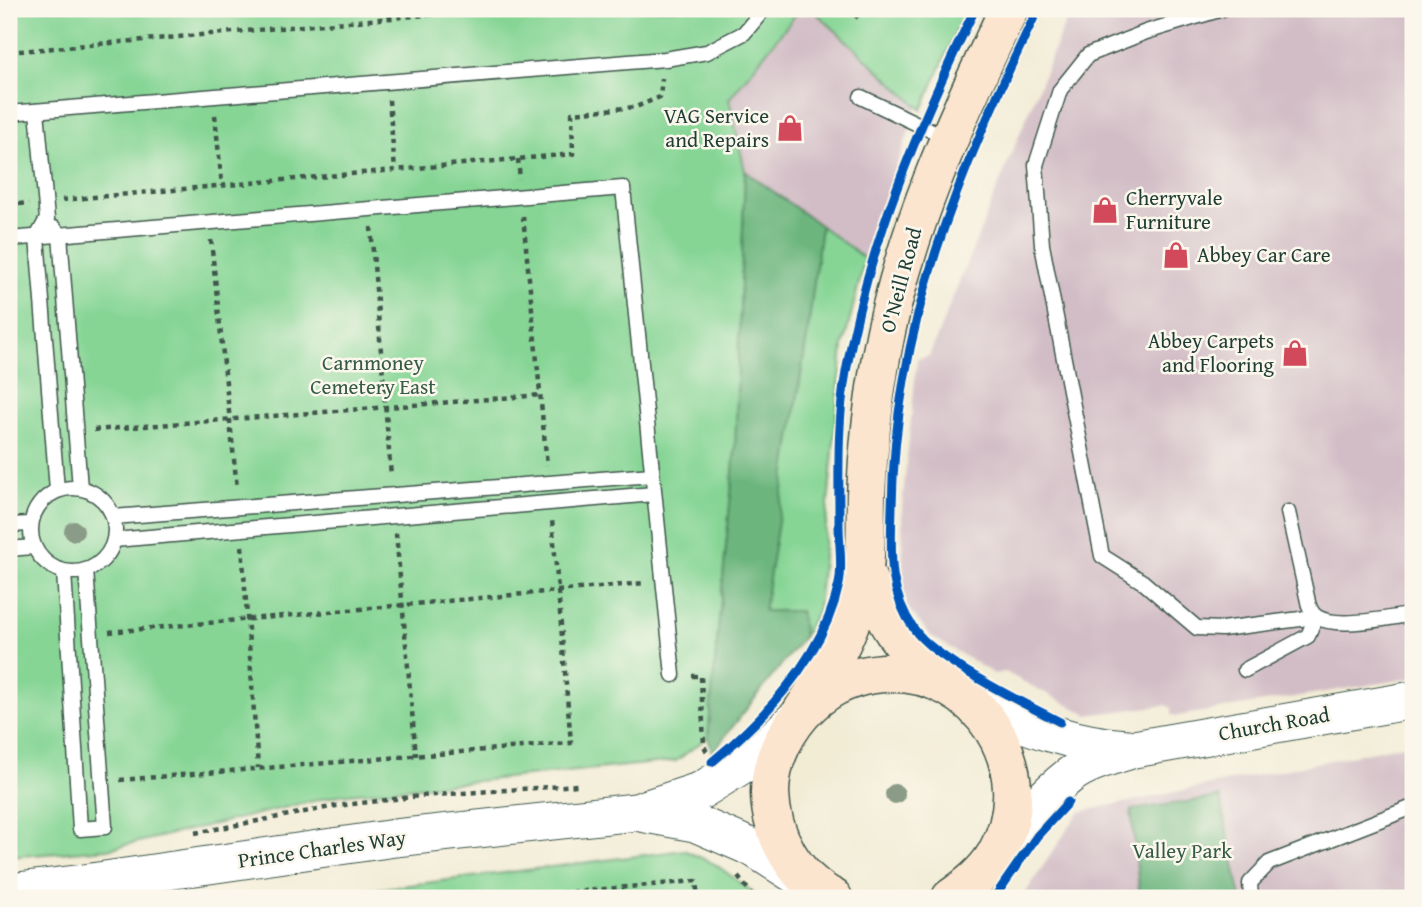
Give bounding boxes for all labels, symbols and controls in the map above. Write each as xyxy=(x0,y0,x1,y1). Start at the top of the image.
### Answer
place label: VAG Service and Repairs xyxy=(664,100,769,155)
shop icon: VAG Service and Repairs xyxy=(775,113,805,143)
place label: Cherryvale Furniture xyxy=(1126,182,1223,237)
shop icon: Cherryvale Furniture xyxy=(1090,195,1120,225)
street label: O'Neill Road xyxy=(872,223,930,336)
place label: Abbey Car Care xyxy=(1197,239,1331,270)
shop icon: Abbey Car Care xyxy=(1161,240,1191,270)
place label: Abbey Carpets and Flooring xyxy=(1148,325,1275,380)
shop icon: Abbey Carpets and Flooring xyxy=(1280,338,1310,368)
park label: Carnmoney Cemetery East xyxy=(310,347,436,402)
street label: Church Road xyxy=(1216,698,1333,749)
street label: Prince Charles Way xyxy=(236,821,408,876)
park label: Valley Park xyxy=(1132,835,1232,866)

